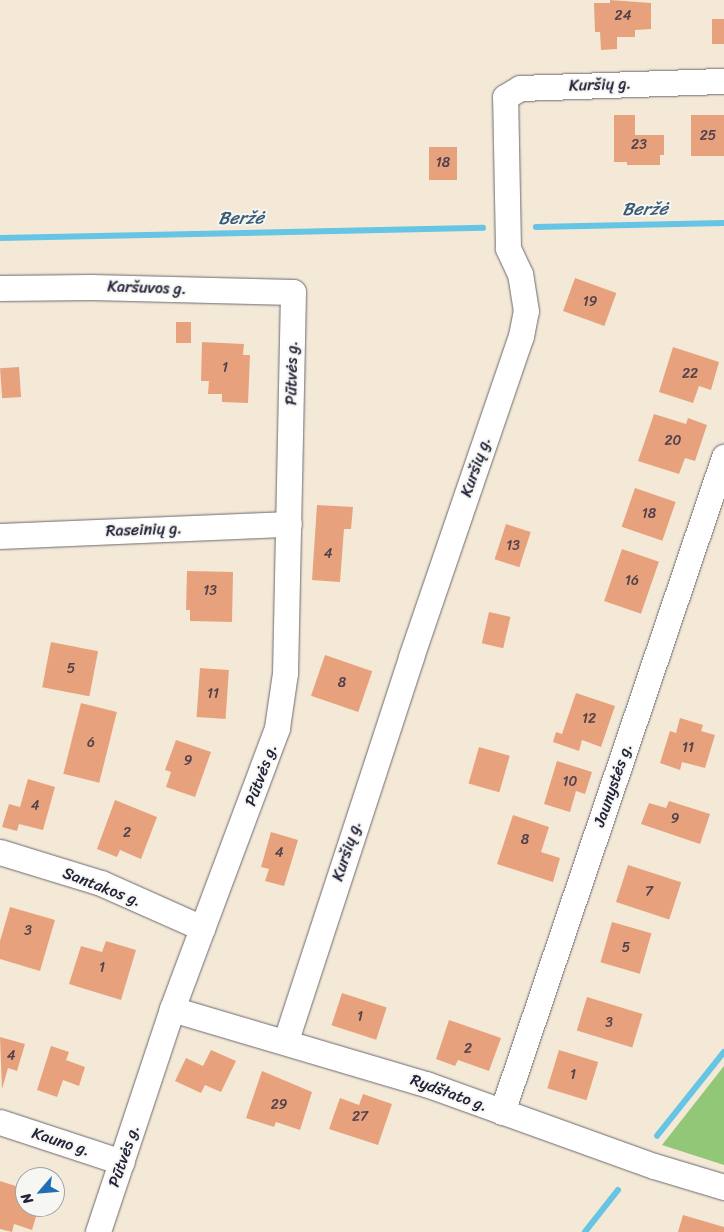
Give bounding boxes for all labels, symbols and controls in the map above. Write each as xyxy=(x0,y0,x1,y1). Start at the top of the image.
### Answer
house number: 24 xyxy=(615,8,631,24)
street label: Kuršių g. xyxy=(569,74,631,96)
house number: 25 xyxy=(700,128,716,144)
house number: 23 xyxy=(631,137,647,153)
house number: 18 xyxy=(436,155,450,171)
water label: Beržė xyxy=(622,198,668,220)
water label: Beržė xyxy=(218,207,264,229)
street label: Karšuvos g. xyxy=(107,277,187,299)
house number: 19 xyxy=(583,294,597,310)
street label: Pūtvės g. xyxy=(282,341,302,405)
house number: 1 xyxy=(222,360,228,376)
house number: 22 xyxy=(682,366,698,382)
house number: 20 xyxy=(665,433,681,449)
street label: Kuršių g. xyxy=(457,434,495,500)
house number: 18 xyxy=(642,506,656,522)
street label: Raseinių g. xyxy=(105,519,183,541)
house number: 13 xyxy=(506,538,520,554)
house number: 4 xyxy=(324,546,332,562)
house number: 16 xyxy=(625,573,639,589)
house number: 13 xyxy=(203,583,217,599)
house number: 5 xyxy=(67,661,75,677)
house number: 8 xyxy=(338,675,346,691)
house number: 11 xyxy=(207,686,219,702)
house number: 12 xyxy=(582,711,596,727)
house number: 6 xyxy=(87,735,95,751)
house number: 11 xyxy=(682,740,694,756)
street label: Pūtvės g. xyxy=(241,741,281,809)
street label: Jaunystės g. xyxy=(590,741,636,829)
house number: 9 xyxy=(184,753,192,769)
house number: 10 xyxy=(563,774,577,790)
house number: 4 xyxy=(31,798,39,814)
house number: 9 xyxy=(671,811,679,827)
street label: Kuršių g. xyxy=(328,818,366,884)
house number: 2 xyxy=(123,825,131,841)
house number: 8 xyxy=(521,832,529,848)
house number: 4 xyxy=(275,845,283,861)
street label: Santakos g. xyxy=(60,863,144,911)
house number: 7 xyxy=(645,884,653,900)
house number: 3 xyxy=(24,923,32,939)
house number: 5 xyxy=(622,940,630,956)
house number: 1 xyxy=(99,960,105,976)
house number: 1 xyxy=(357,1009,363,1025)
house number: 3 xyxy=(605,1015,613,1031)
house number: 2 xyxy=(464,1041,472,1057)
house number: 4 xyxy=(7,1048,15,1064)
house number: 1 xyxy=(570,1067,576,1083)
street label: Rydštato g. xyxy=(408,1070,490,1116)
house number: 29 xyxy=(271,1097,287,1113)
house number: 27 xyxy=(352,1109,368,1125)
street label: Pūtvės g. xyxy=(104,1122,144,1190)
street label: Kauno g. xyxy=(30,1124,92,1160)
north arrow xyxy=(15,1167,65,1217)
text: N xyxy=(14,1189,40,1209)

